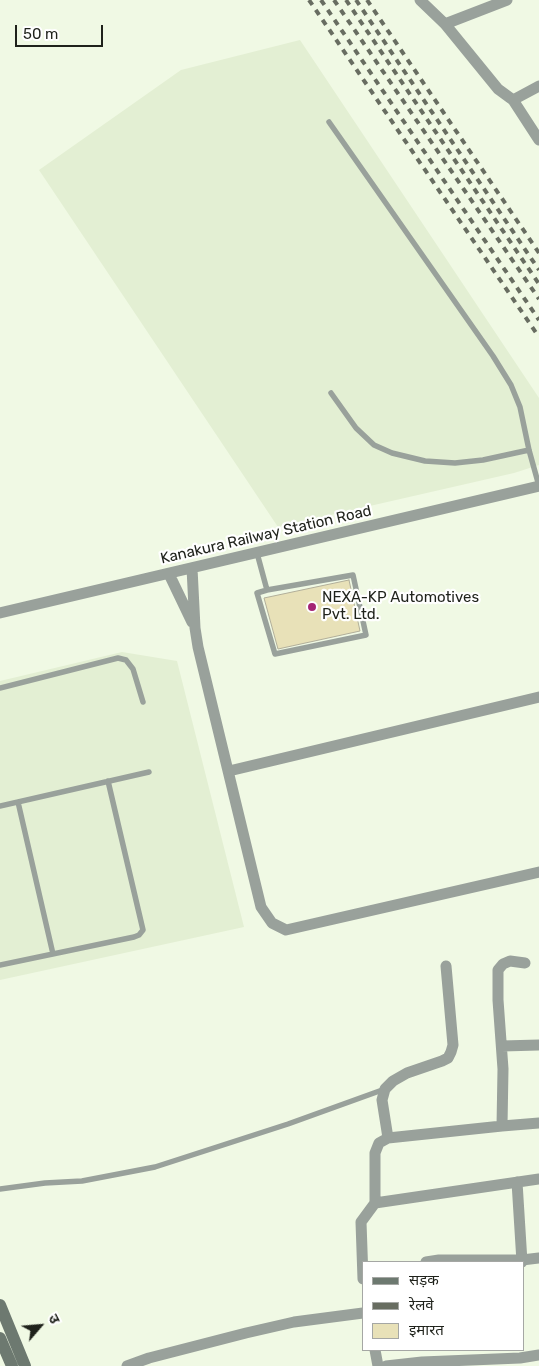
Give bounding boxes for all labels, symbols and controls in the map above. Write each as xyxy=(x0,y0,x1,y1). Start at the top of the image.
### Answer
scale bar xyxy=(18,15,105,47)
text: 50 m xyxy=(23,25,58,43)
street label: Kanakura Railway Station Road xyxy=(159,502,373,568)
place label: NEXA-KP Automotives Pvt. Ltd. xyxy=(322,589,479,624)
marker: NEXA-KP Automotives Pvt. Ltd. xyxy=(306,601,318,613)
legend xyxy=(362,1261,524,1351)
text: सड़क xyxy=(409,1271,439,1289)
text: रेलवे xyxy=(409,1296,434,1314)
north arrow xyxy=(15,1301,65,1351)
text: उ xyxy=(44,1311,63,1326)
text: इमारत xyxy=(409,1321,444,1339)

